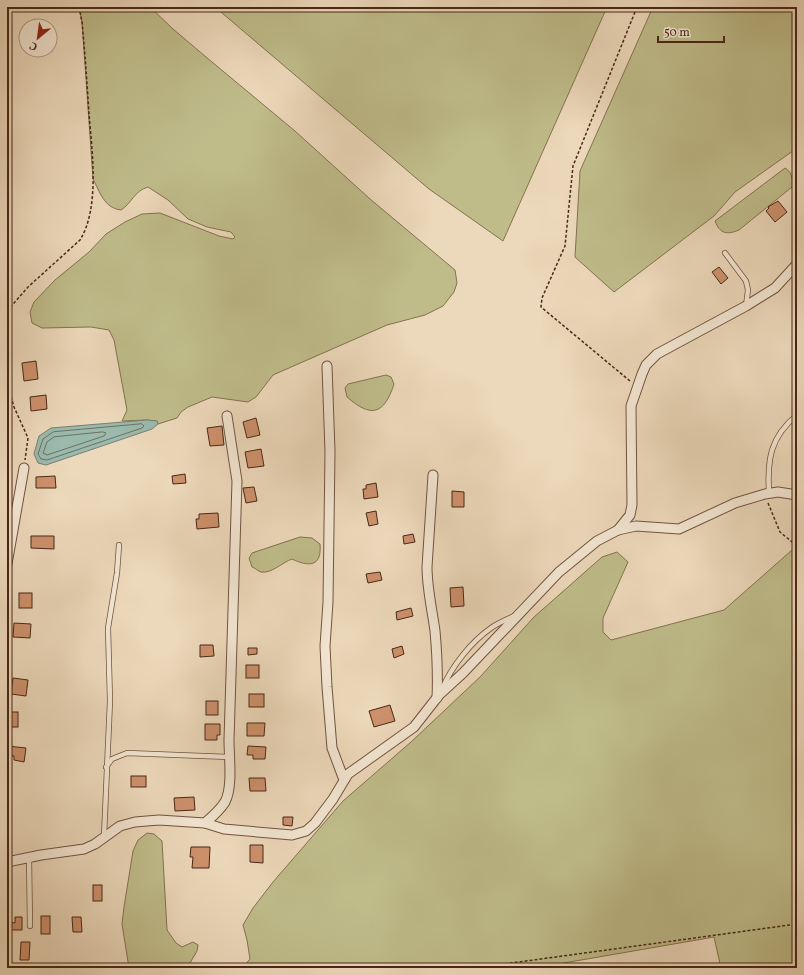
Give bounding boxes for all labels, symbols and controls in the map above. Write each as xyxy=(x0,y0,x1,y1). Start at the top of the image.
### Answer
north arrow xyxy=(18,18,58,58)
scale bar xyxy=(658,18,724,44)
text: 50 m xyxy=(664,25,690,41)
text: С xyxy=(27,37,41,54)

